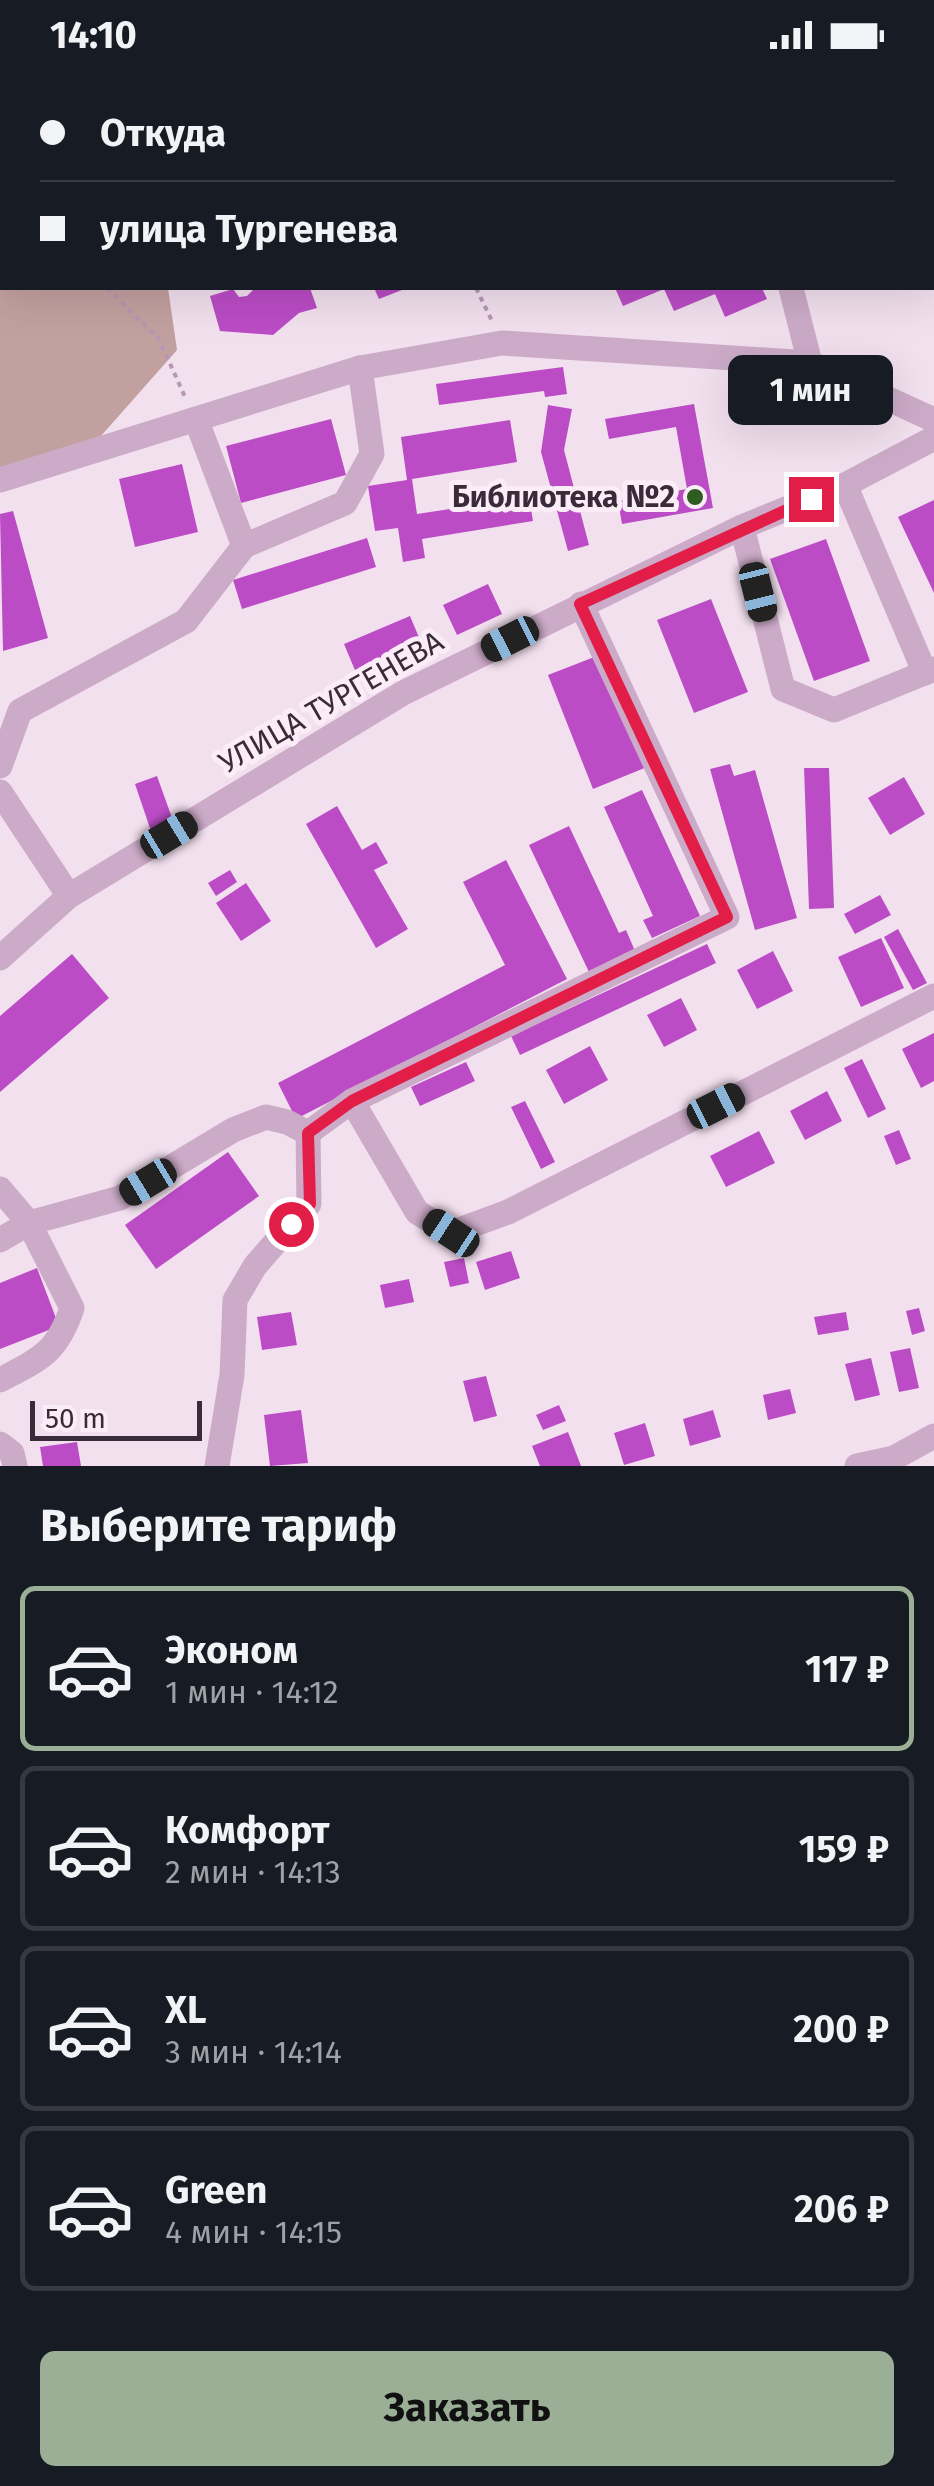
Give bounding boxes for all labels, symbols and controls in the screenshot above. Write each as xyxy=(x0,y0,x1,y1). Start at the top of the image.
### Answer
text: 14:10 xyxy=(50,12,137,58)
text: Откуда xyxy=(100,110,226,156)
text: улица Тургенева xyxy=(100,206,398,252)
callout: 1 мин xyxy=(728,354,894,424)
text: 1 мин xyxy=(770,371,851,409)
route end xyxy=(789,477,834,522)
place label: Библиотека №2 xyxy=(452,479,675,515)
marker: Библиотека №2 xyxy=(684,486,706,508)
car xyxy=(736,559,780,625)
car xyxy=(476,612,544,666)
street label: УЛИЦА ТУРГЕНЕВА xyxy=(212,623,450,781)
car xyxy=(136,807,202,863)
car xyxy=(682,1079,750,1133)
car xyxy=(115,1154,181,1210)
route start xyxy=(269,1202,314,1247)
car xyxy=(418,1204,484,1262)
scale bar xyxy=(30,1396,202,1440)
text: 50 m xyxy=(45,1402,106,1435)
text: Выберите тариф xyxy=(40,1499,397,1553)
icon: car xyxy=(45,1624,135,1714)
text: Эконом xyxy=(165,1627,298,1673)
text: 117 ₽ xyxy=(805,1646,889,1692)
text: 1 мин · 14:12 xyxy=(165,1673,339,1711)
icon: car xyxy=(45,1804,135,1894)
text: Комфорт xyxy=(165,1807,329,1853)
text: 159 ₽ xyxy=(799,1826,889,1872)
text: 2 мин · 14:13 xyxy=(165,1853,341,1891)
icon: car xyxy=(45,1984,135,2074)
text: XL xyxy=(165,1987,207,2033)
text: 200 ₽ xyxy=(793,2006,889,2052)
text: 3 мин · 14:14 xyxy=(165,2033,342,2071)
icon: car xyxy=(45,2164,135,2254)
text: Green xyxy=(165,2167,268,2213)
text: 206 ₽ xyxy=(794,2186,889,2232)
text: 4 мин · 14:15 xyxy=(165,2213,342,2251)
button: Заказать xyxy=(40,2351,894,2466)

